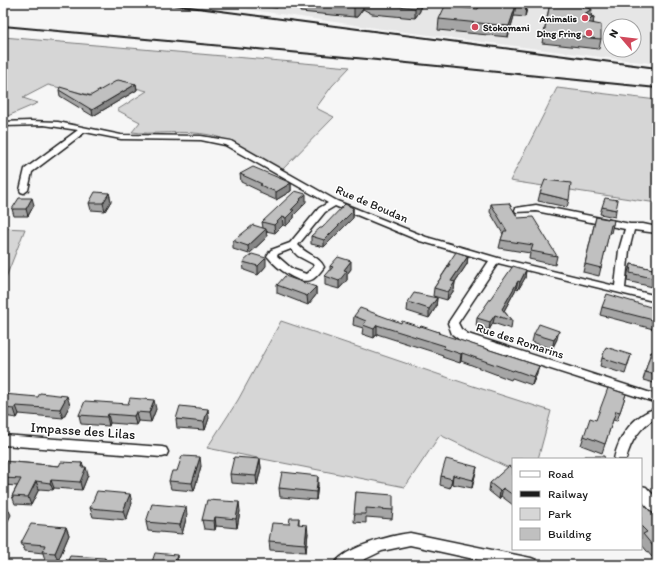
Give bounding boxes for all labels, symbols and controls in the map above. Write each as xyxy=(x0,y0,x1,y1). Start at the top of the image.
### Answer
place label: Animalis xyxy=(539,12,578,25)
marker: Animalis xyxy=(580,13,590,23)
north arrow xyxy=(602,18,642,58)
place label: Stokomani xyxy=(483,21,530,34)
marker: Stokomani xyxy=(470,22,480,32)
place label: Ding Fring xyxy=(536,27,582,40)
text: N xyxy=(606,27,621,40)
marker: Ding Fring xyxy=(584,28,594,38)
street label: Rue de Boudan xyxy=(334,182,410,226)
street label: Rue des Romarins xyxy=(474,320,566,362)
street label: Impasse des Lilas xyxy=(30,419,136,443)
legend xyxy=(512,458,642,550)
text: Road xyxy=(548,467,574,481)
text: Railway xyxy=(548,487,588,501)
text: Park xyxy=(548,507,572,521)
text: Building xyxy=(548,527,592,541)

